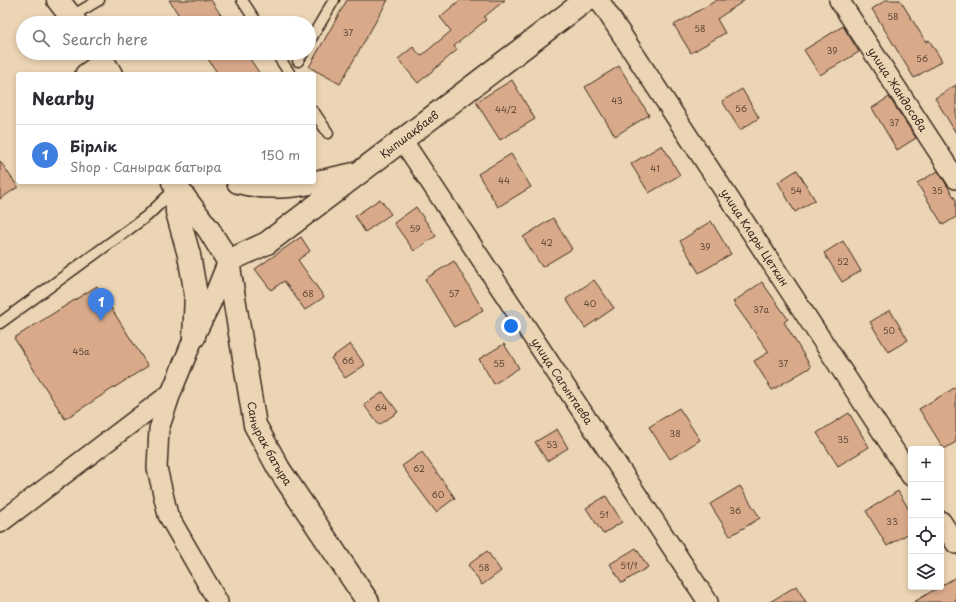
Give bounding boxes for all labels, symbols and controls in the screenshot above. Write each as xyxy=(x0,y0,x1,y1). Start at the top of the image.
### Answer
house number: 58 xyxy=(887,9,899,23)
search box xyxy=(16,16,316,60)
house number: 58 xyxy=(694,21,706,35)
house number: 37 xyxy=(343,25,353,39)
icon: search xyxy=(30,27,52,49)
text: Search here xyxy=(62,27,148,50)
house number: 39 xyxy=(826,43,838,57)
street label: улица Жандосова xyxy=(864,44,932,135)
house number: 56 xyxy=(916,51,928,65)
text: Nearby xyxy=(32,85,94,111)
house number: 43 xyxy=(611,93,623,107)
house number: 56 xyxy=(735,101,747,115)
house number: 44/2 xyxy=(495,102,517,116)
street label: Қыпшақбаев xyxy=(376,106,442,162)
house number: 37 xyxy=(889,115,899,129)
text: Бірлік xyxy=(70,134,117,157)
text: 1 xyxy=(42,145,48,164)
text: 150 m xyxy=(261,145,300,164)
text: Shop · Санырак батыра xyxy=(70,157,222,176)
house number: 41 xyxy=(650,161,660,175)
house number: 44 xyxy=(498,173,510,187)
house number: 54 xyxy=(790,183,802,197)
house number: 35 xyxy=(931,183,943,197)
street label: улица Клары Цеткин xyxy=(717,185,794,290)
house number: 59 xyxy=(409,221,421,235)
house number: 42 xyxy=(541,235,553,249)
house number: 39 xyxy=(699,239,711,253)
house number: 52 xyxy=(837,254,849,268)
house number: 68 xyxy=(302,286,314,300)
house number: 57 xyxy=(449,286,459,300)
pin: 1 xyxy=(88,288,114,321)
house number: 40 xyxy=(584,296,597,310)
house number: 37а xyxy=(753,302,769,316)
your location xyxy=(501,316,521,336)
house number: 50 xyxy=(883,323,896,337)
street label: улица Сагынтаева xyxy=(527,334,597,428)
house number: 45а xyxy=(72,344,90,358)
house number: 66 xyxy=(342,353,354,367)
house number: 55 xyxy=(493,356,505,370)
house number: 37 xyxy=(778,356,788,370)
street label: Санырак батыра xyxy=(243,400,297,489)
house number: 64 xyxy=(375,400,387,414)
house number: 38 xyxy=(669,426,681,440)
house number: 35 xyxy=(837,432,849,446)
house number: 53 xyxy=(546,437,558,451)
map controls xyxy=(908,446,944,590)
button: + xyxy=(908,446,944,482)
house number: 62 xyxy=(413,461,425,475)
button: − xyxy=(908,482,944,518)
house number: 60 xyxy=(432,487,445,501)
house number: 36 xyxy=(729,503,741,517)
house number: 51 xyxy=(599,507,609,521)
house number: 33 xyxy=(886,514,898,528)
button: locate xyxy=(908,518,944,554)
button: layers xyxy=(908,554,944,590)
house number: 51/1 xyxy=(620,558,638,572)
house number: 58 xyxy=(478,560,490,574)

